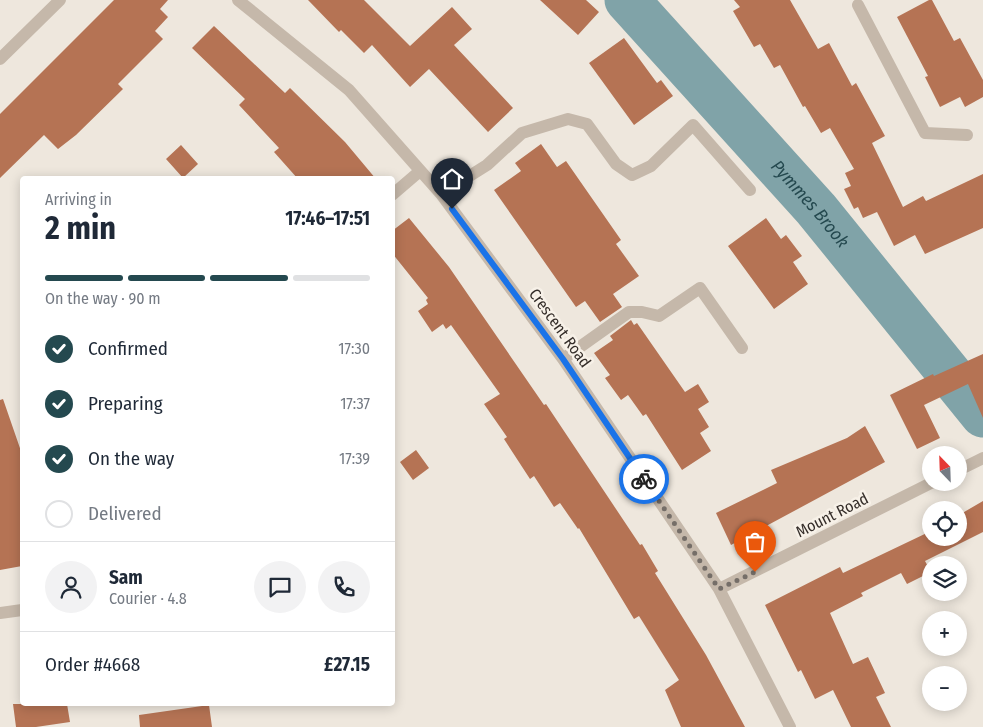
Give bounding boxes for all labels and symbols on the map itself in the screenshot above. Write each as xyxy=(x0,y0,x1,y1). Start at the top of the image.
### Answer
water label: Pymmes Brook xyxy=(766,156,854,252)
pin xyxy=(431,158,473,209)
street label: Crescent Road xyxy=(525,285,595,371)
north arrow xyxy=(922,446,968,491)
courier xyxy=(619,454,669,504)
street label: Mount Road xyxy=(793,489,871,541)
pin xyxy=(734,521,776,572)

